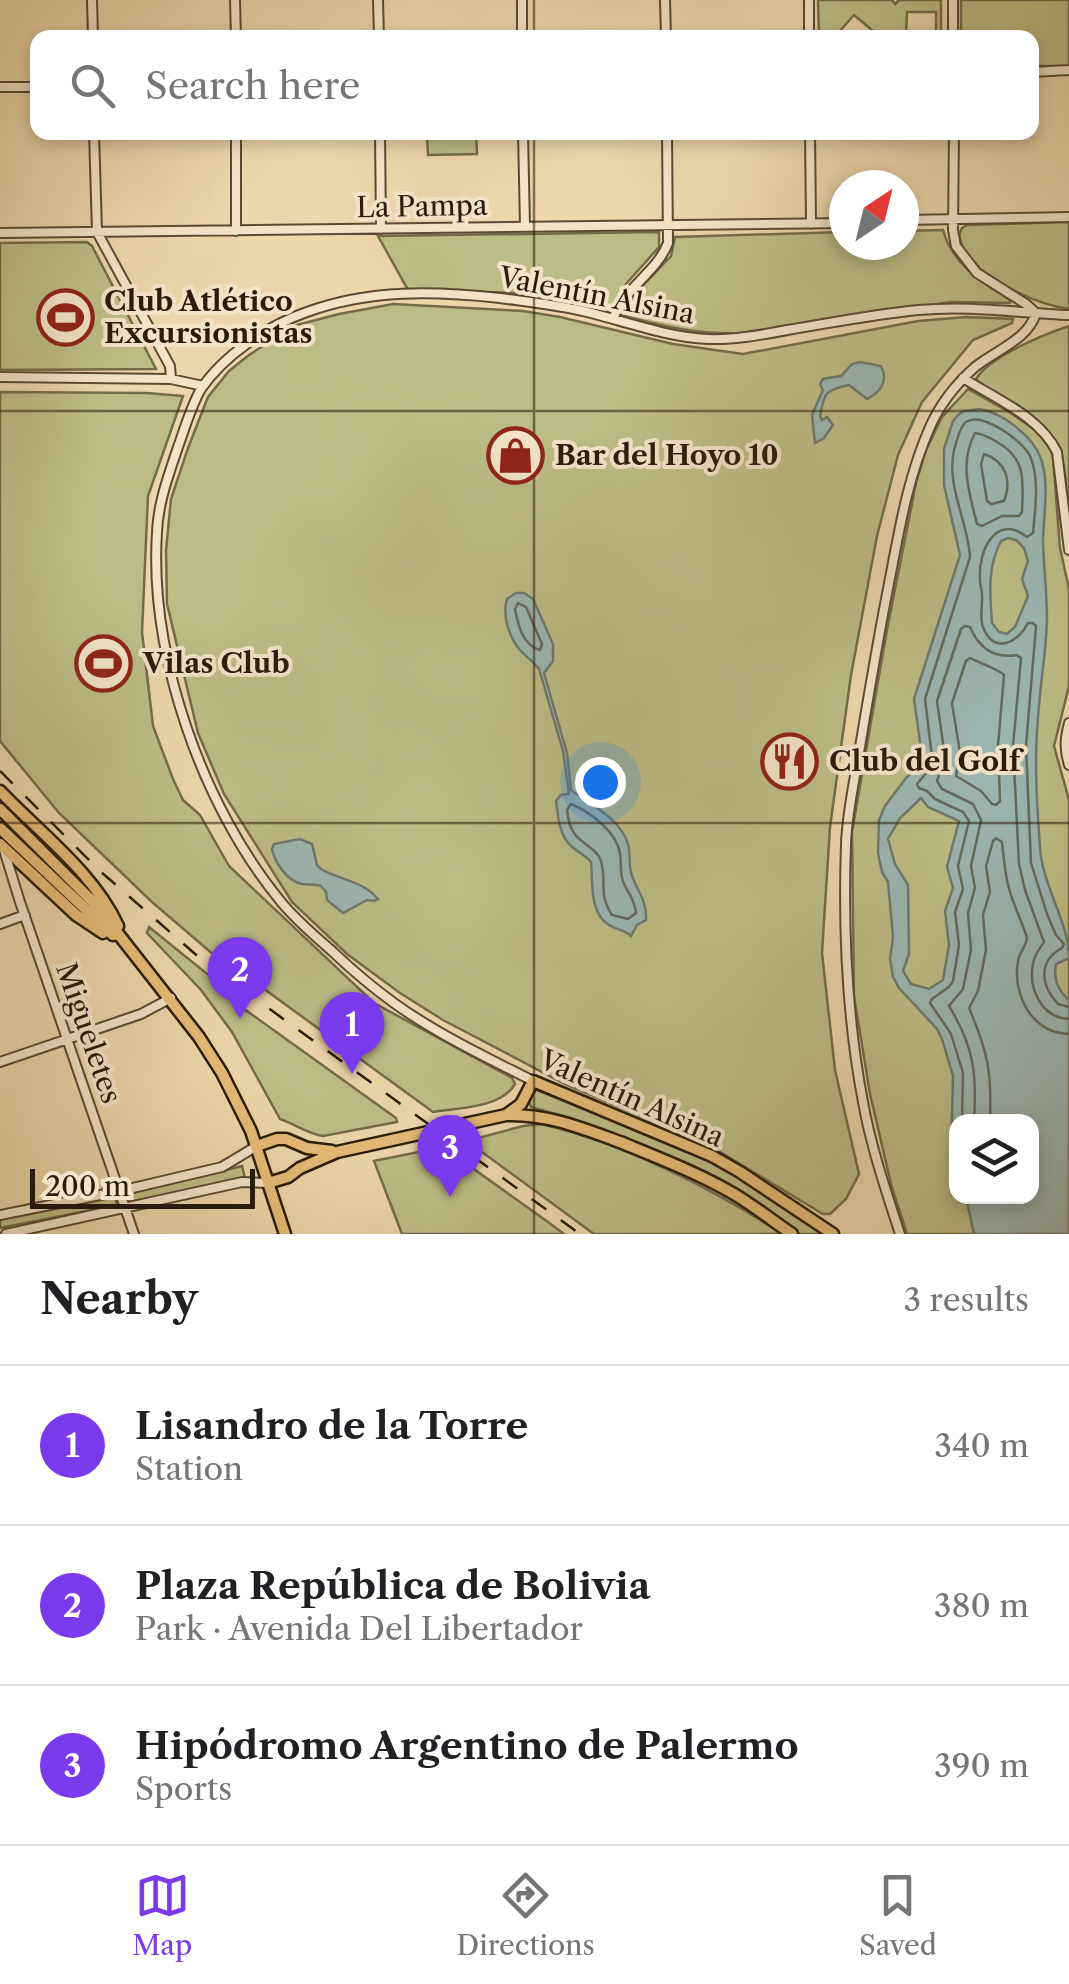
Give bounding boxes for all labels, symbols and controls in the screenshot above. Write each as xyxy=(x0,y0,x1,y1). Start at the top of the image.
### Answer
search box xyxy=(30,30,1039,140)
icon: search xyxy=(65,58,120,113)
text: Search here xyxy=(145,62,360,109)
north arrow xyxy=(829,170,919,260)
street label: La Pampa xyxy=(356,188,488,224)
street label: Valentín Alsina xyxy=(495,259,698,331)
place label: Club Atlético Excursionistas xyxy=(104,284,313,350)
sports icon: Club Atlético Excursionistas xyxy=(35,287,95,347)
shop icon: Bar del Hoyo 10 xyxy=(486,425,546,485)
place label: Bar del Hoyo 10 xyxy=(555,438,779,472)
sports icon: Vilas Club xyxy=(74,633,134,693)
place label: Vilas Club xyxy=(142,646,290,680)
restaurant icon: Club del Golf xyxy=(760,731,820,791)
place label: Club del Golf xyxy=(829,744,1025,778)
your location xyxy=(575,757,626,808)
pin: 2 xyxy=(208,936,272,1019)
street label: Migueletes xyxy=(49,958,129,1108)
pin: 1 xyxy=(320,992,384,1074)
street label: Valentín Alsina xyxy=(534,1042,730,1154)
pin: 3 xyxy=(418,1114,482,1197)
map controls xyxy=(949,1114,1039,1204)
button: layers xyxy=(949,1114,1039,1204)
scale bar xyxy=(30,1164,255,1208)
text: 200 m xyxy=(45,1169,130,1203)
text: Nearby xyxy=(40,1273,198,1325)
text: 3 results xyxy=(903,1280,1029,1319)
text: Lisandro de la Torre xyxy=(135,1402,528,1449)
text: 1 xyxy=(65,1426,80,1465)
text: 340 m xyxy=(934,1426,1029,1465)
text: Station xyxy=(135,1449,243,1488)
text: Plaza República de Bolivia xyxy=(135,1562,650,1609)
text: 2 xyxy=(63,1586,82,1625)
text: 380 m xyxy=(934,1586,1029,1625)
text: Park · Avenida Del Libertador xyxy=(135,1609,583,1648)
text: Hipódromo Argentino de Palermo xyxy=(135,1722,799,1769)
text: 3 xyxy=(63,1746,82,1785)
text: 390 m xyxy=(934,1746,1029,1785)
text: Sports xyxy=(135,1769,232,1808)
tab: Map xyxy=(132,1868,192,1962)
tab: Directions xyxy=(456,1868,595,1962)
tab: Saved xyxy=(859,1868,937,1962)

